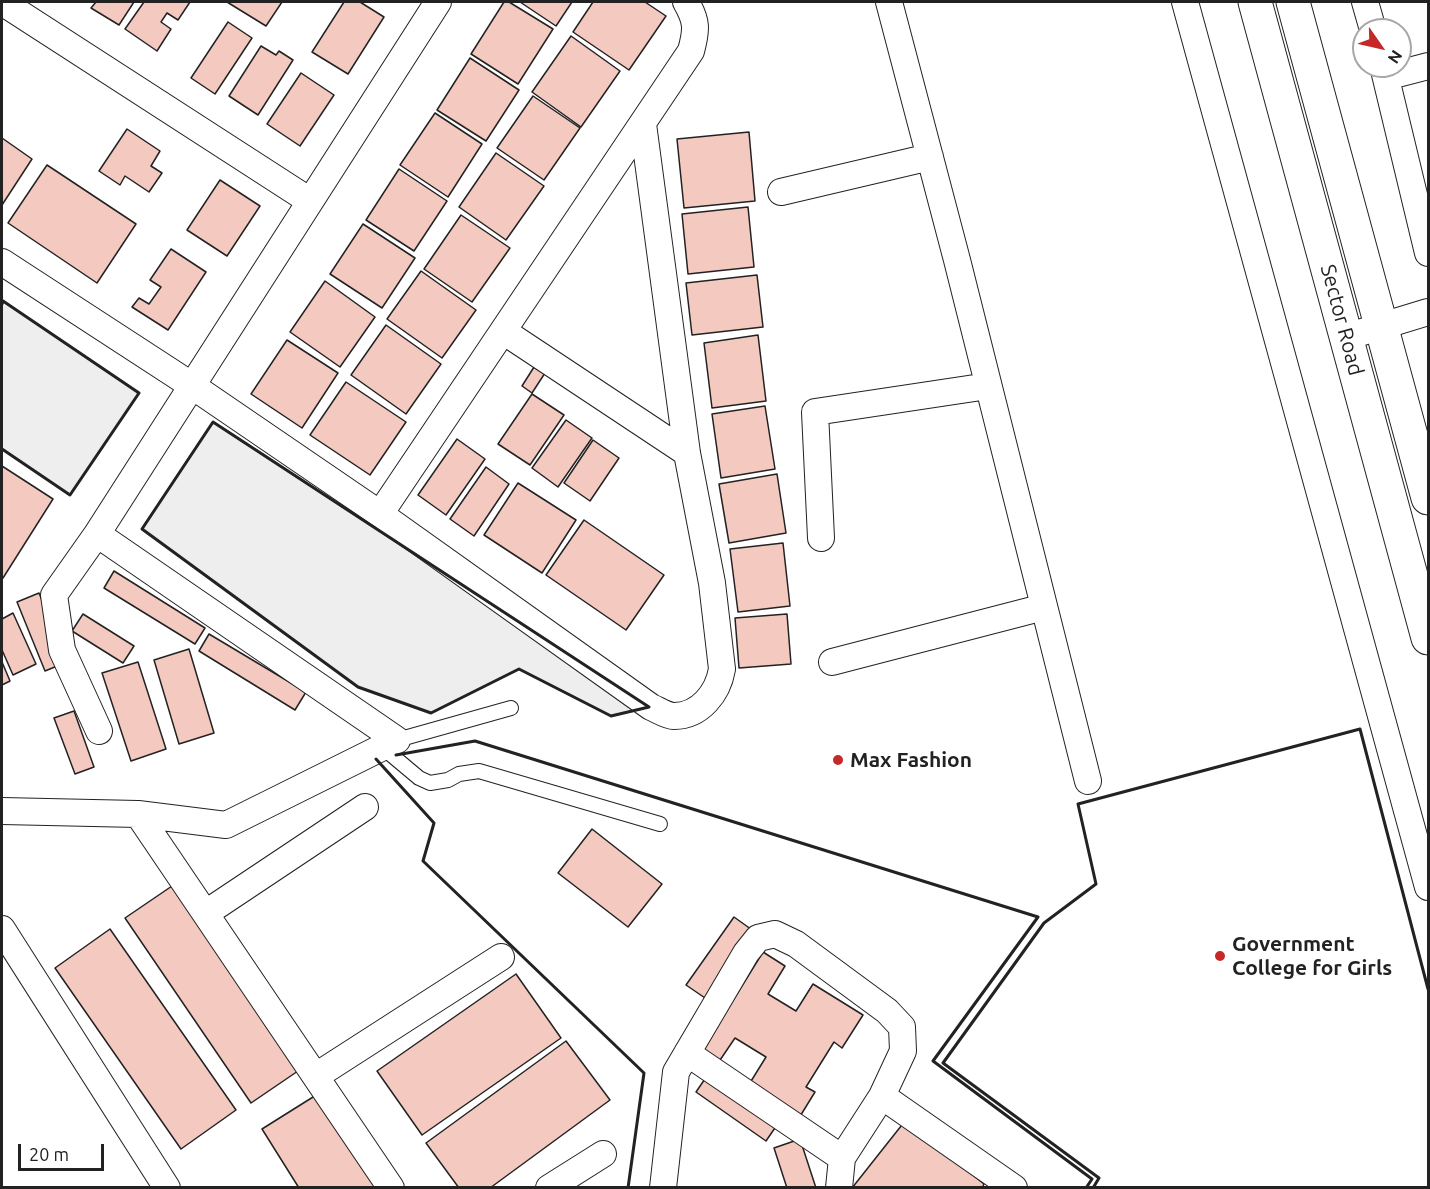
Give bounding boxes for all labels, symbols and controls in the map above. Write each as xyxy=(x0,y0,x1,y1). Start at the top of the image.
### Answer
north arrow xyxy=(1352,18,1412,78)
text: N xyxy=(1384,47,1406,67)
street label: Sector Road xyxy=(1315,262,1369,378)
place label: Max Fashion xyxy=(850,747,972,773)
marker: Max Fashion xyxy=(831,753,845,767)
place label: Government College for Girls xyxy=(1232,931,1392,981)
marker: Government College for Girls xyxy=(1213,949,1227,963)
scale bar xyxy=(21,1132,106,1170)
text: 20 m xyxy=(29,1144,69,1164)

